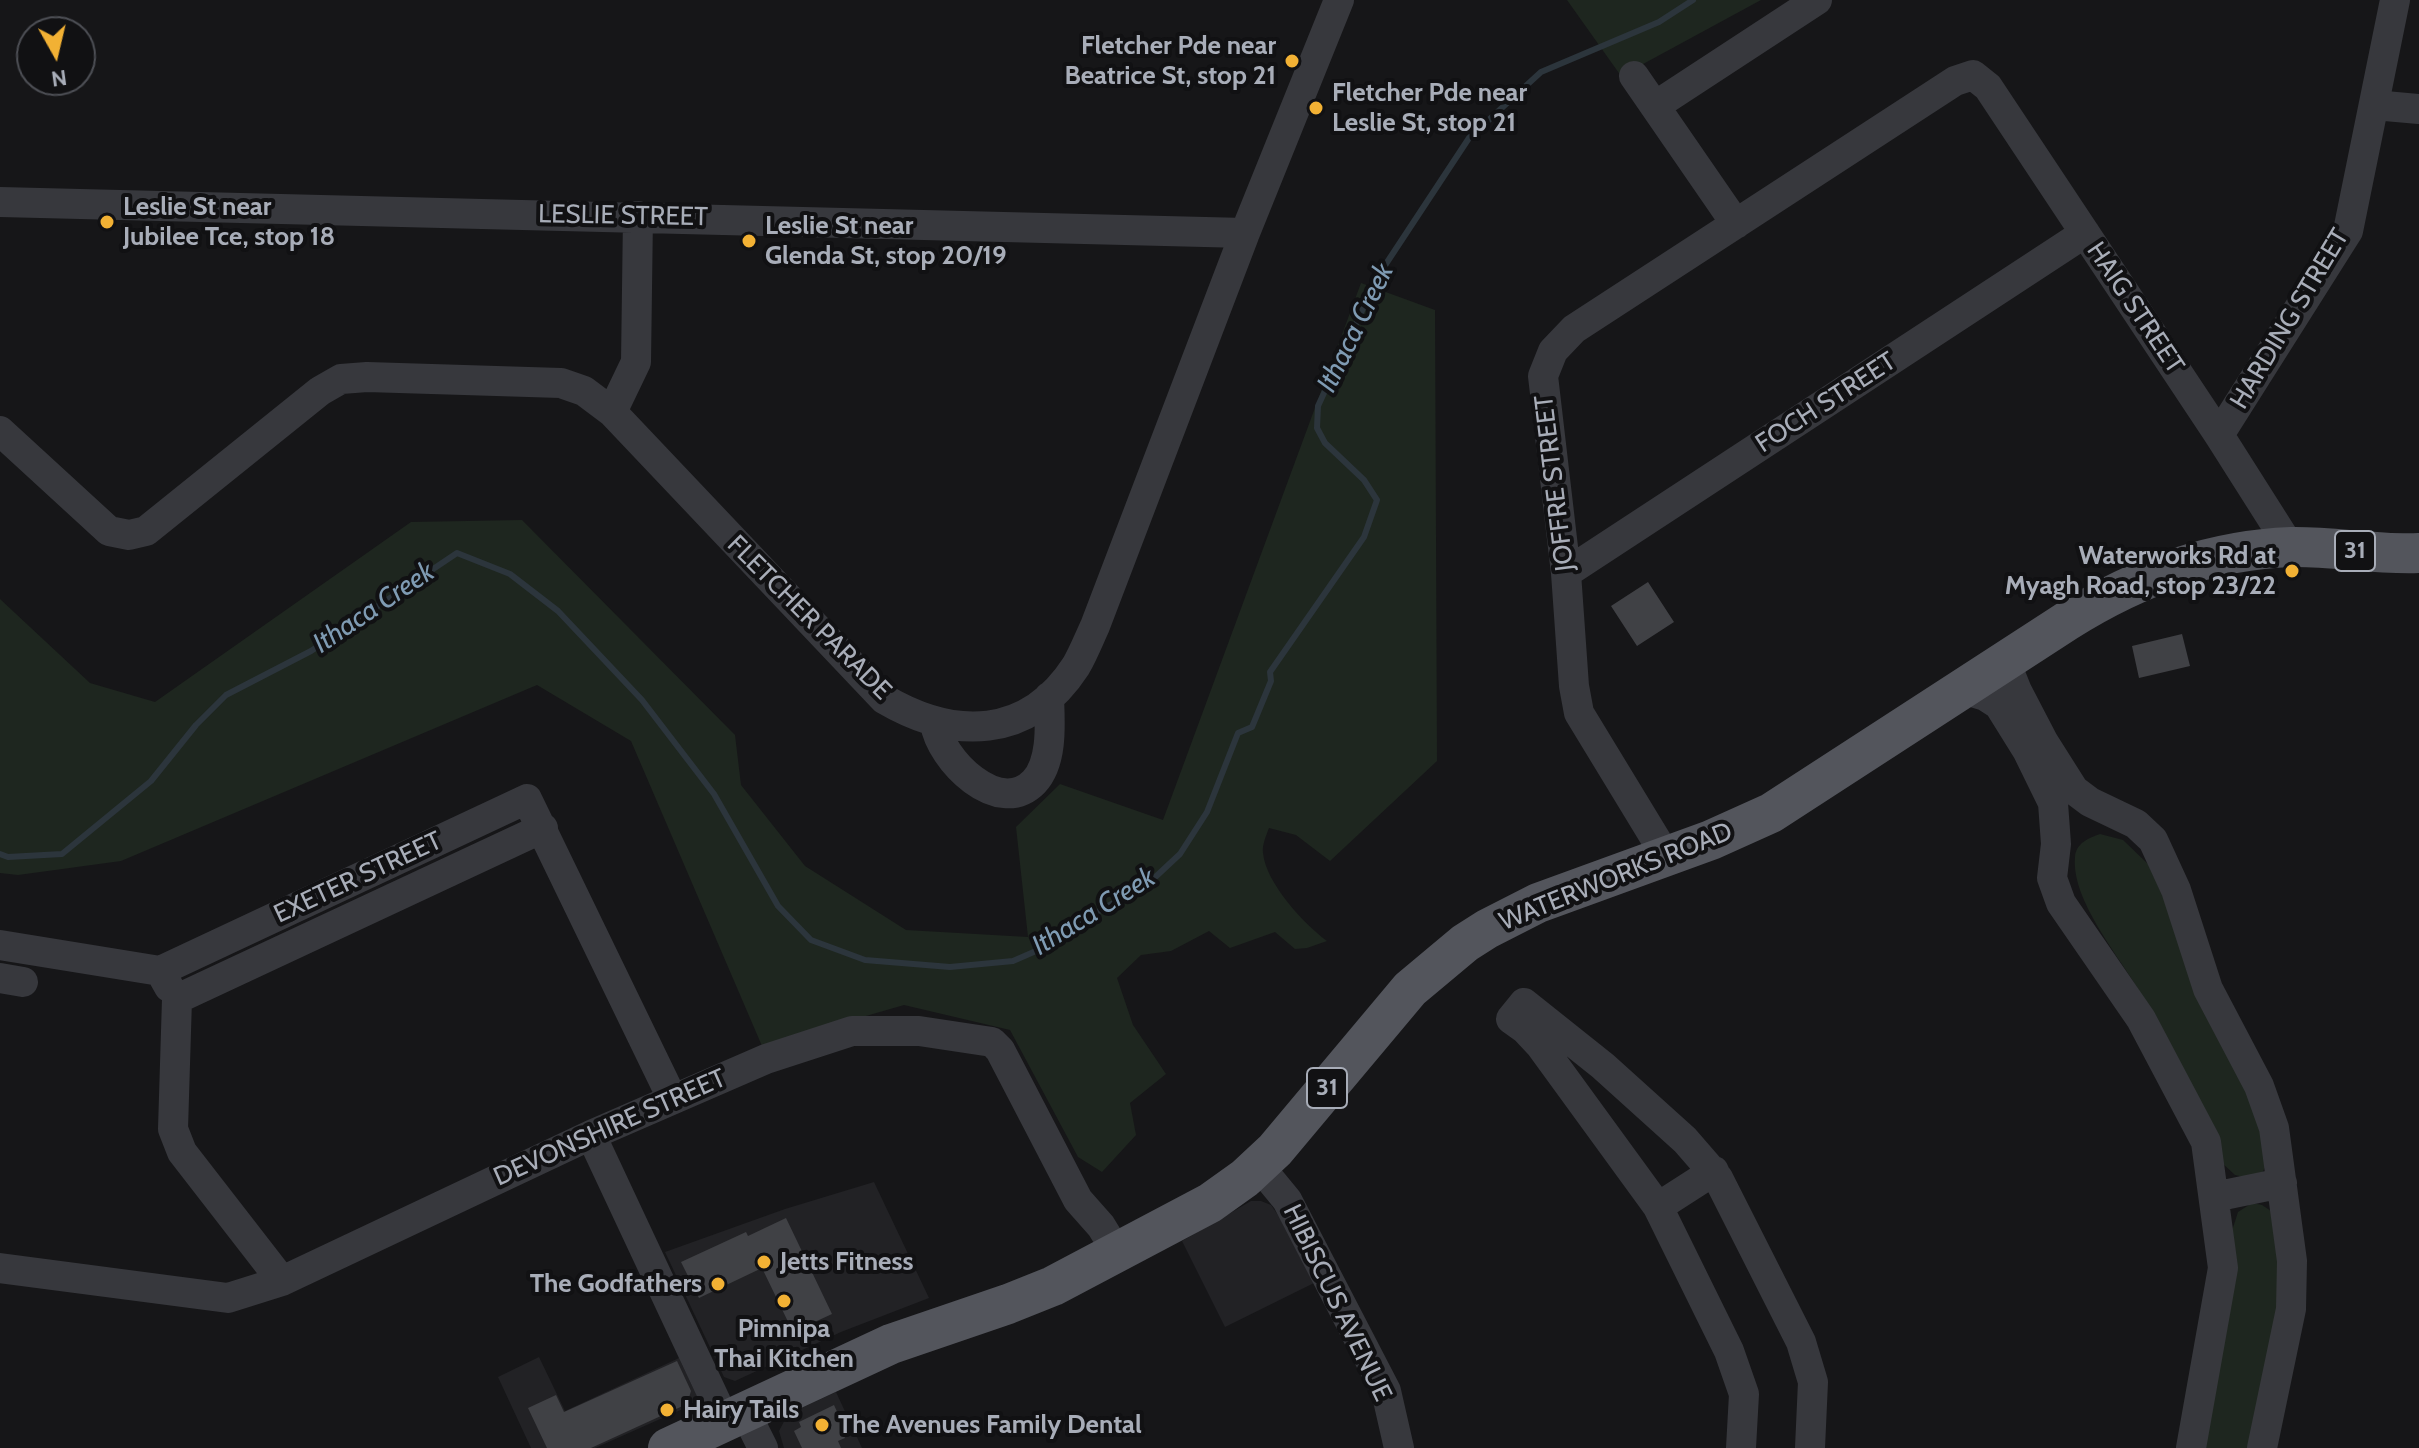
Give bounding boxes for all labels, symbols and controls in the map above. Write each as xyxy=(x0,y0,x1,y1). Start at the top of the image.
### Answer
north arrow xyxy=(16,16,96,96)
place label: Fletcher Pde near Beatrice St, stop 21 xyxy=(1064,30,1276,92)
marker: Fletcher Pde near Beatrice St, stop 21 xyxy=(1283,52,1301,70)
text: N xyxy=(50,64,69,93)
place label: Fletcher Pde near Leslie St, stop 21 xyxy=(1332,77,1527,138)
marker: Fletcher Pde near Leslie St, stop 21 xyxy=(1307,99,1325,117)
place label: Leslie St near Jubilee Tce, stop 18 xyxy=(123,191,335,252)
street label: LESLIE STREET xyxy=(538,199,708,233)
place label: Leslie St near Glenda St, stop 20/19 xyxy=(765,210,1007,272)
marker: Leslie St near Jubilee Tce, stop 18 xyxy=(98,213,116,231)
street label: HARDING STREET xyxy=(2224,223,2356,415)
marker: Leslie St near Glenda St, stop 20/19 xyxy=(740,232,758,250)
street label: HAIG STREET xyxy=(2080,236,2190,380)
water label: Ithaca Creek xyxy=(1310,258,1402,398)
street label: FOCH STREET xyxy=(1750,346,1902,460)
street label: JOFFRE STREET xyxy=(1529,393,1581,573)
street label: FLETCHER PARADE xyxy=(720,529,898,707)
road number: 31 xyxy=(2335,531,2375,571)
place label: Waterworks Rd at Myagh Road, stop 23/22 xyxy=(2005,540,2276,602)
water label: Ithaca Creek xyxy=(307,555,441,661)
marker: Waterworks Rd at Myagh Road, stop 23/22 xyxy=(2283,562,2301,580)
street label: WATERWORKS ROAD xyxy=(1495,816,1737,938)
street label: EXETER STREET xyxy=(269,826,447,930)
water label: Ithaca Creek xyxy=(1026,861,1162,963)
street label: DEVONSHIRE STREET xyxy=(489,1063,731,1193)
road number: 31 xyxy=(1307,1068,1347,1108)
street label: HIBISCUS AVENUE xyxy=(1276,1200,1398,1406)
place label: Jetts Fitness xyxy=(780,1246,913,1278)
marker: Jetts Fitness xyxy=(755,1253,773,1271)
place label: The Godfathers xyxy=(530,1268,702,1300)
marker: The Godfathers xyxy=(709,1275,727,1293)
marker: Pimnipa Thai Kitchen xyxy=(775,1292,793,1310)
place label: Pimnipa Thai Kitchen xyxy=(714,1313,854,1374)
place label: Hairy Tails xyxy=(683,1394,799,1426)
marker: Hairy Tails xyxy=(658,1401,676,1419)
place label: The Avenues Family Dental xyxy=(838,1409,1142,1441)
marker: The Avenues Family Dental xyxy=(813,1416,831,1434)

